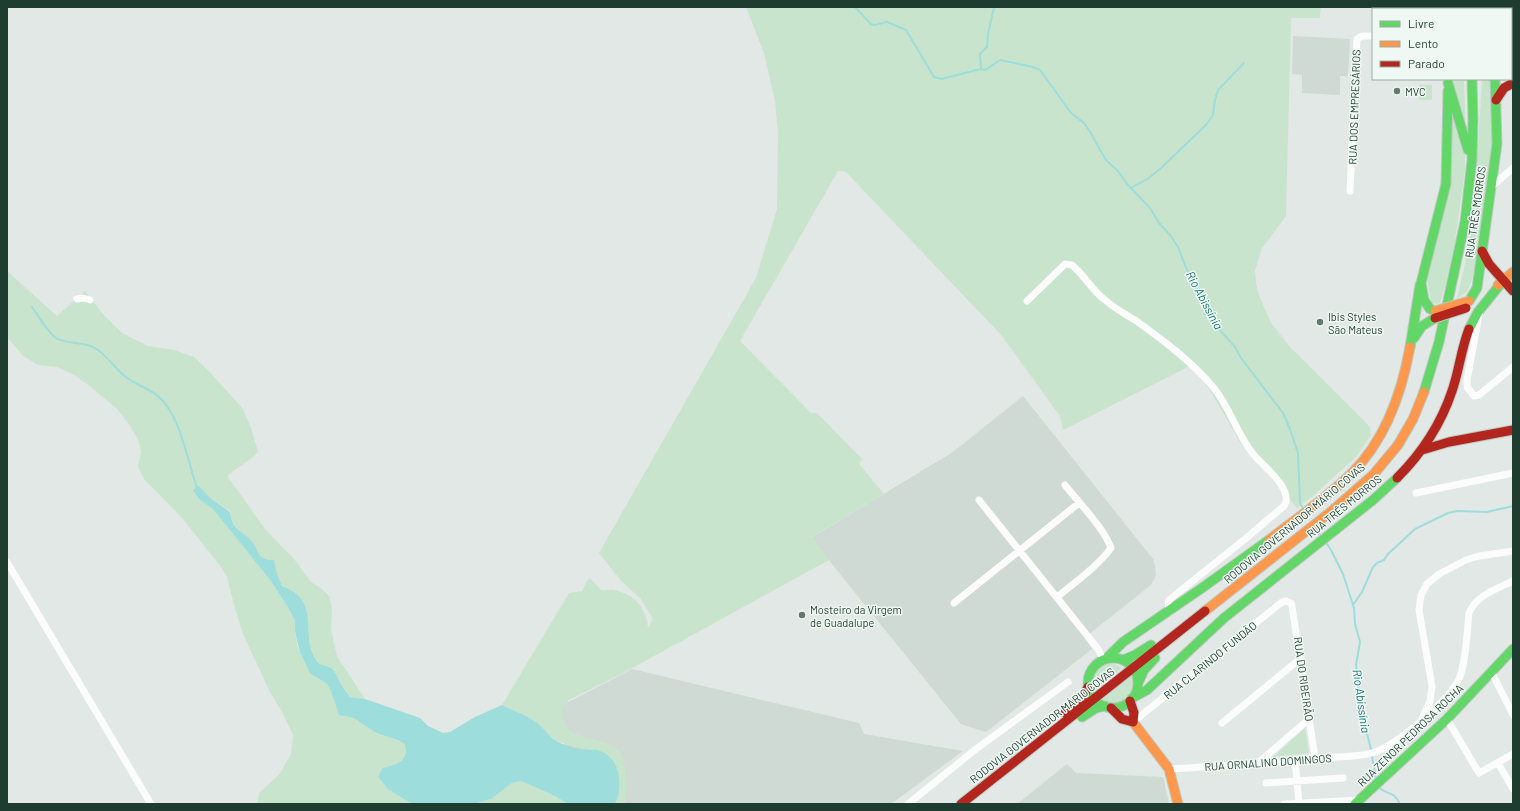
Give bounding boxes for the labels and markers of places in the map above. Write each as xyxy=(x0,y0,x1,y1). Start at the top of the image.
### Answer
place label: MVC xyxy=(1405,85,1426,98)
marker: MVC xyxy=(1392,86,1402,96)
place label: Ibis Styles São Mateus xyxy=(1328,310,1382,336)
marker: Ibis Styles São Mateus xyxy=(1315,317,1325,327)
place label: Mosteiro da Virgem de Guadalupe xyxy=(810,603,902,629)
marker: Mosteiro da Virgem de Guadalupe xyxy=(797,610,807,620)

